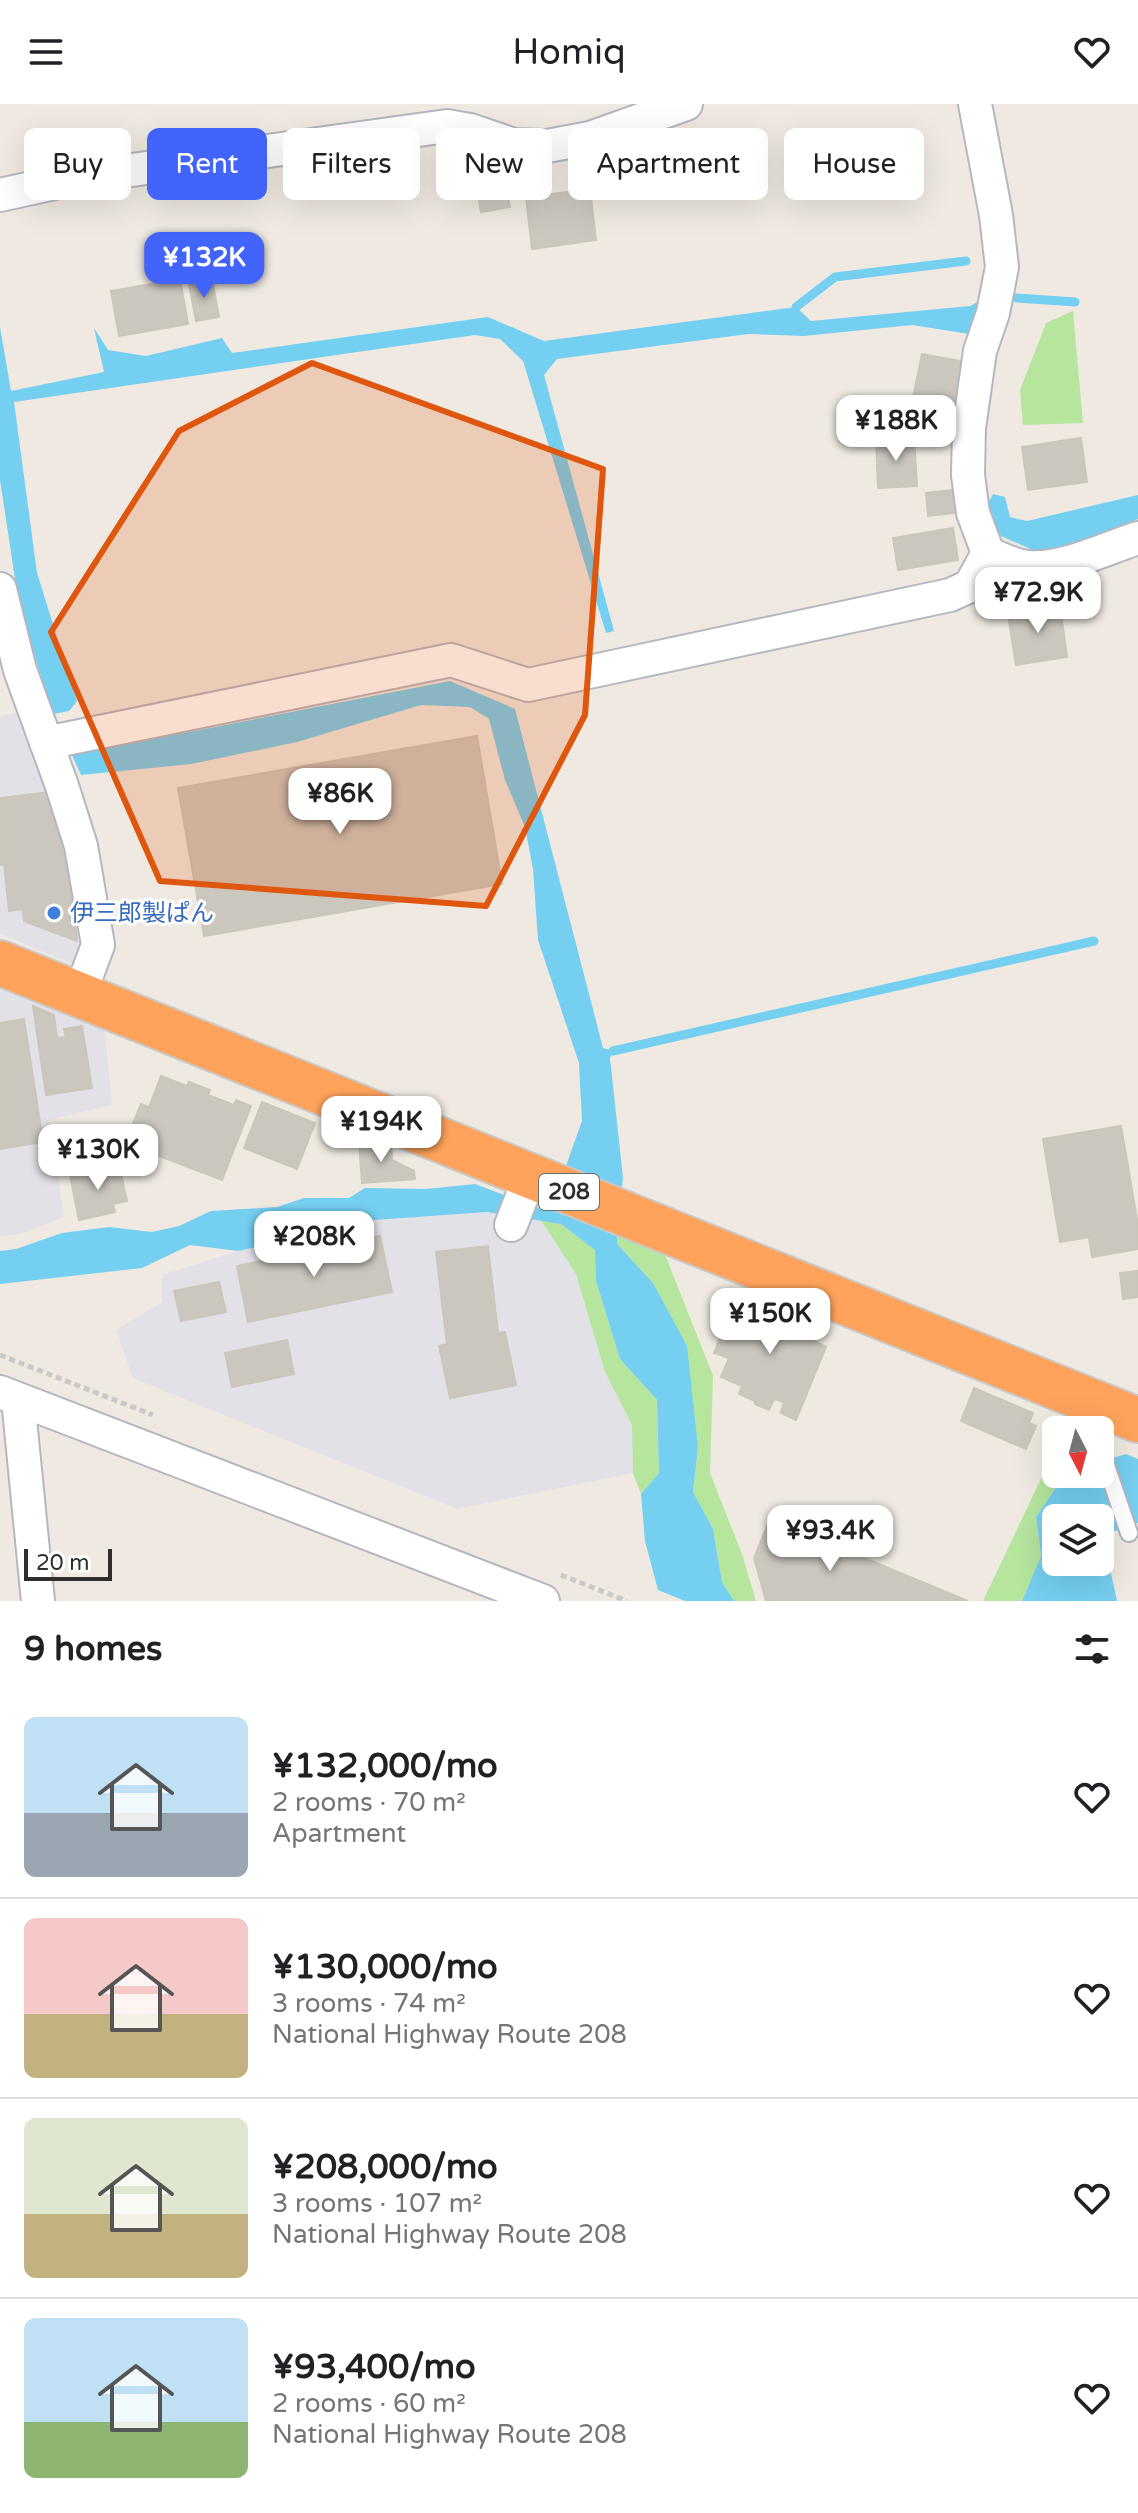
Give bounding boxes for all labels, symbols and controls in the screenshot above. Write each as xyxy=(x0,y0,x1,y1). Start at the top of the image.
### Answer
icon: menu xyxy=(24,30,68,74)
icon: heart xyxy=(1070,30,1114,74)
text: Homiq xyxy=(512,31,626,74)
chip: Buy xyxy=(24,128,131,200)
chip: Rent xyxy=(147,128,267,200)
chip: Filters xyxy=(283,128,420,200)
chip: New xyxy=(436,128,552,200)
chip: Apartment xyxy=(568,128,768,200)
chip: House xyxy=(784,128,924,200)
pin: ¥132K xyxy=(148,232,260,300)
text: ¥132K xyxy=(162,242,246,273)
pin: ¥188K xyxy=(840,395,952,463)
text: ¥188K xyxy=(854,405,938,436)
pin: ¥72.9K xyxy=(973,567,1103,635)
text: ¥72.9K xyxy=(993,577,1083,608)
pin: ¥86K xyxy=(293,768,387,836)
text: ¥86K xyxy=(306,778,374,809)
place label: 伊三郎製ぱん xyxy=(70,899,214,928)
marker: 伊三郎製ぱん xyxy=(45,904,63,922)
pin: ¥194K xyxy=(325,1096,437,1164)
text: ¥194K xyxy=(339,1106,423,1137)
pin: ¥130K xyxy=(42,1124,154,1192)
text: ¥130K xyxy=(56,1134,140,1165)
road number: 208 xyxy=(539,1174,599,1210)
pin: ¥208K xyxy=(258,1211,370,1279)
text: ¥208K xyxy=(272,1221,356,1252)
pin: ¥150K xyxy=(714,1288,826,1356)
text: ¥150K xyxy=(728,1298,812,1329)
north arrow xyxy=(1042,1416,1114,1488)
map controls xyxy=(1042,1416,1114,1576)
button: layers xyxy=(1042,1504,1114,1576)
pin: ¥93.4K xyxy=(765,1505,895,1573)
text: ¥93.4K xyxy=(785,1515,875,1546)
scale bar xyxy=(24,1545,112,1581)
text: 20 m xyxy=(36,1550,90,1576)
icon: filters xyxy=(1070,1627,1114,1671)
text: 9 homes xyxy=(24,1629,162,1670)
text: ¥132,000/mo xyxy=(272,1746,498,1787)
icon: home xyxy=(88,1749,184,1845)
icon: heart xyxy=(1070,1775,1114,1819)
text: 2 rooms · 70 m² xyxy=(272,1787,466,1818)
text: Apartment xyxy=(272,1818,406,1849)
text: ¥130,000/mo xyxy=(272,1947,498,1988)
icon: home xyxy=(88,1950,184,2046)
icon: heart xyxy=(1070,1976,1114,2020)
text: 3 rooms · 74 m² xyxy=(272,1988,466,2019)
text: National Highway Route 208 xyxy=(272,2019,627,2050)
text: ¥208,000/mo xyxy=(272,2147,498,2188)
icon: home xyxy=(88,2150,184,2246)
icon: heart xyxy=(1070,2176,1114,2220)
text: 3 rooms · 107 m² xyxy=(272,2188,482,2219)
text: National Highway Route 208 xyxy=(272,2219,627,2250)
text: ¥93,400/mo xyxy=(272,2347,476,2388)
icon: home xyxy=(88,2350,184,2446)
icon: heart xyxy=(1070,2376,1114,2420)
text: 2 rooms · 60 m² xyxy=(272,2388,466,2419)
text: National Highway Route 208 xyxy=(272,2419,627,2450)

